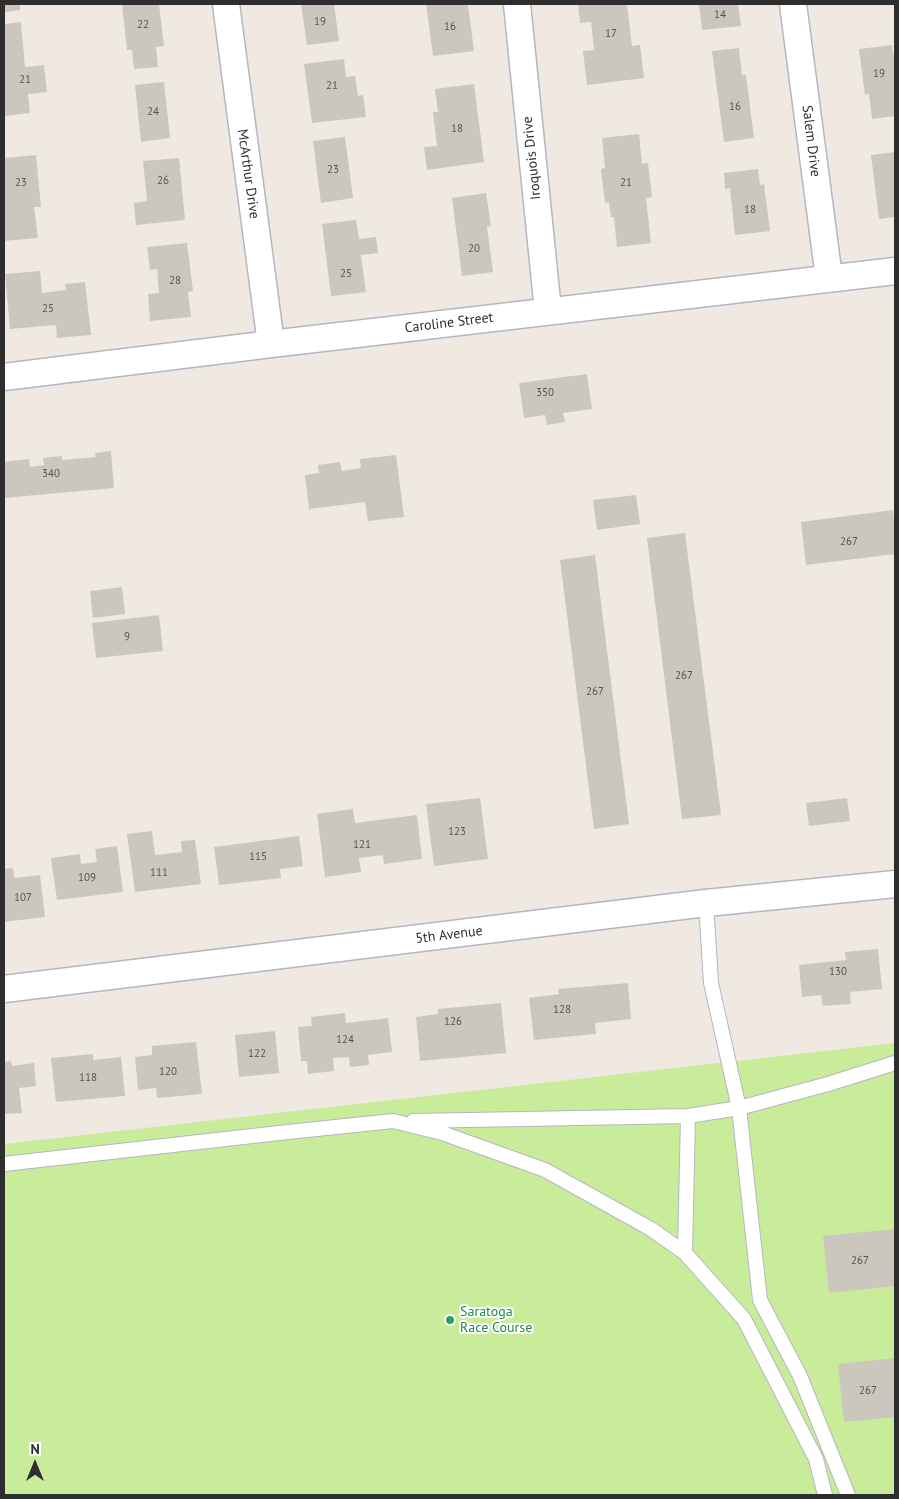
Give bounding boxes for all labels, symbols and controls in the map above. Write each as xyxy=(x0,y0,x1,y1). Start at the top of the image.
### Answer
house number: 14 xyxy=(714,8,726,22)
house number: 19 xyxy=(314,15,326,29)
house number: 22 xyxy=(137,18,149,32)
house number: 16 xyxy=(444,20,456,34)
house number: 17 xyxy=(605,27,617,41)
house number: 19 xyxy=(873,67,885,81)
house number: 21 xyxy=(19,73,31,87)
house number: 21 xyxy=(326,79,338,93)
house number: 16 xyxy=(729,100,741,114)
street label: Salem Drive xyxy=(798,104,824,178)
house number: 24 xyxy=(147,105,159,119)
street label: Iroquois Drive xyxy=(519,116,545,200)
house number: 18 xyxy=(451,122,463,136)
street label: McArthur Drive xyxy=(233,128,263,220)
house number: 23 xyxy=(327,163,339,177)
house number: 26 xyxy=(157,174,169,188)
house number: 23 xyxy=(15,176,27,190)
house number: 21 xyxy=(620,176,632,190)
house number: 18 xyxy=(744,203,756,217)
house number: 20 xyxy=(468,242,480,256)
house number: 25 xyxy=(340,267,352,281)
house number: 28 xyxy=(169,274,181,288)
house number: 25 xyxy=(42,302,54,316)
street label: Caroline Street xyxy=(404,309,494,337)
house number: 350 xyxy=(536,386,554,400)
house number: 340 xyxy=(42,467,60,481)
house number: 267 xyxy=(840,535,858,549)
house number: 9 xyxy=(124,630,130,644)
house number: 267 xyxy=(675,669,693,683)
house number: 267 xyxy=(586,685,604,699)
house number: 123 xyxy=(448,825,466,839)
house number: 121 xyxy=(353,838,371,852)
house number: 115 xyxy=(249,850,267,864)
house number: 111 xyxy=(150,866,168,880)
house number: 109 xyxy=(78,871,96,885)
house number: 107 xyxy=(14,891,32,905)
street label: 5th Avenue xyxy=(414,923,484,947)
house number: 130 xyxy=(829,965,847,979)
house number: 128 xyxy=(553,1003,571,1017)
house number: 126 xyxy=(444,1015,462,1029)
house number: 124 xyxy=(336,1033,354,1047)
house number: 122 xyxy=(248,1047,266,1061)
house number: 120 xyxy=(159,1065,177,1079)
house number: 118 xyxy=(79,1071,97,1085)
house number: 267 xyxy=(851,1254,869,1268)
place label: Saratoga Race Course xyxy=(460,1304,532,1336)
marker: Saratoga Race Course xyxy=(444,1314,456,1326)
house number: 267 xyxy=(859,1384,877,1398)
north arrow xyxy=(10,1439,60,1489)
text: N xyxy=(30,1440,40,1458)

